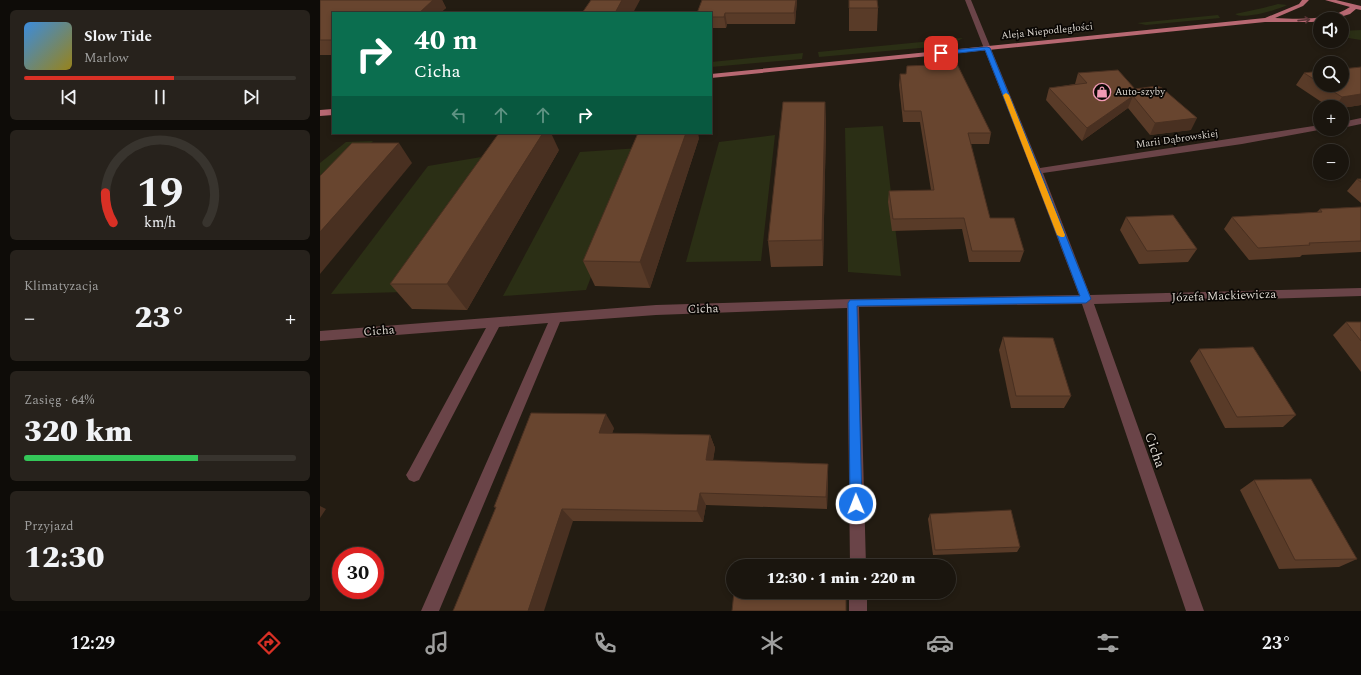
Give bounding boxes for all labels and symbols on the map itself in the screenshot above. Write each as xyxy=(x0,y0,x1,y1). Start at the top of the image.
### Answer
one-way arrow xyxy=(1297,17,1310,24)
street label: Aleja Niepodległości xyxy=(1000,18,1094,44)
pin xyxy=(924,36,958,70)
shop icon: Auto-szyby xyxy=(1092,82,1112,102)
place label: Auto-szyby xyxy=(1115,84,1166,100)
street label: Marii Dąbrowskiej xyxy=(1135,125,1219,153)
street label: Józefa Mackiewicza xyxy=(1171,285,1277,307)
street label: Cicha xyxy=(687,299,719,319)
street label: Cicha xyxy=(363,320,395,342)
street label: Cicha xyxy=(1139,429,1171,471)
position arrow xyxy=(835,483,877,525)
speed limit sign: 30 xyxy=(332,547,384,599)

